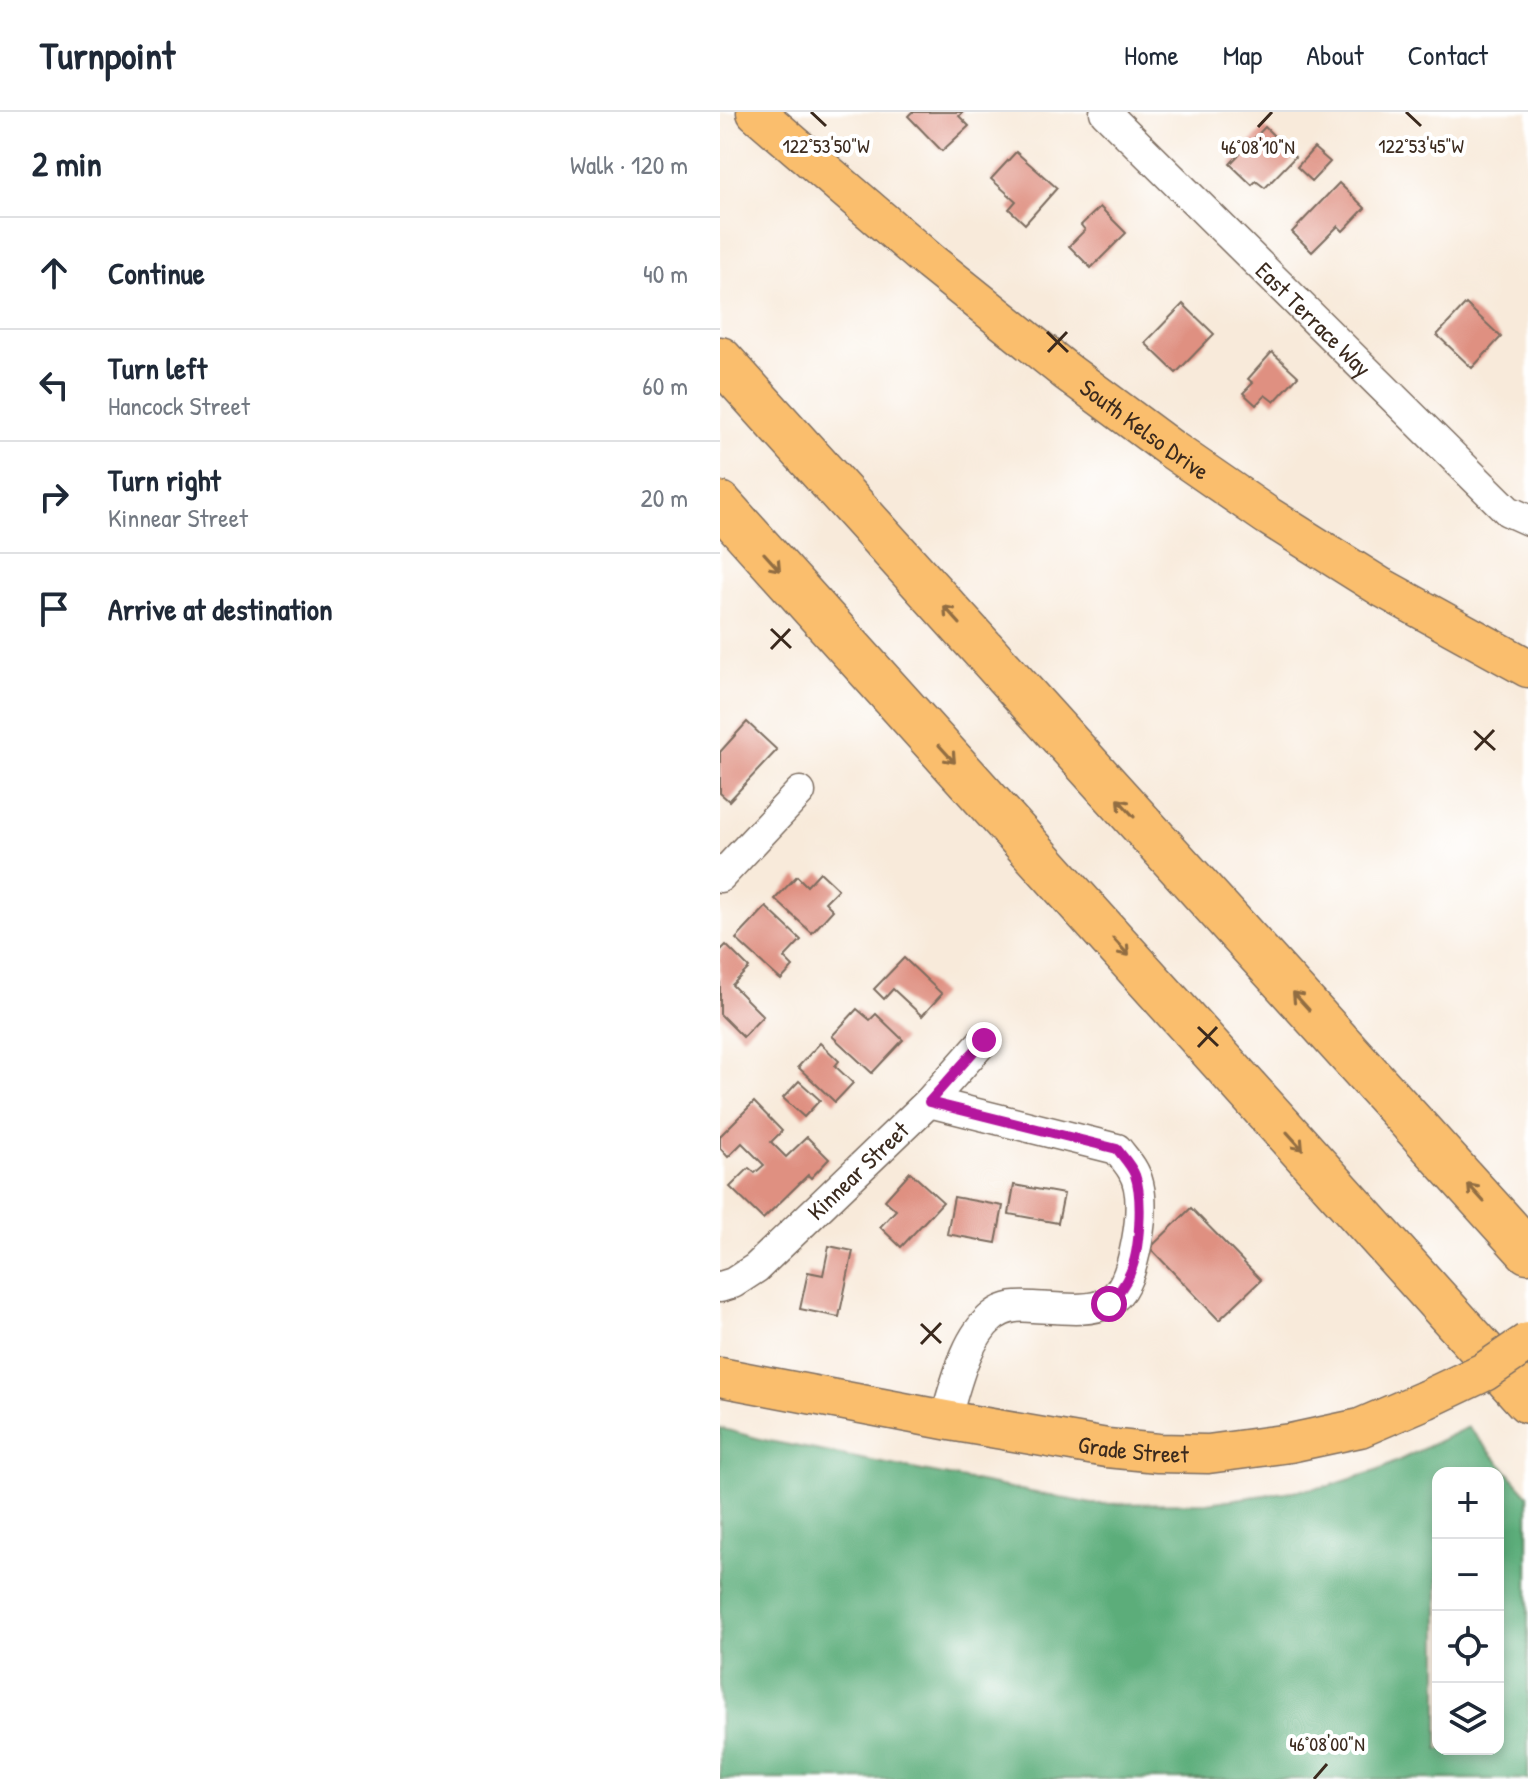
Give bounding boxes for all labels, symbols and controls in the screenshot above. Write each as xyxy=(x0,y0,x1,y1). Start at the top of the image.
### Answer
text: Turnpoint xyxy=(40,29,175,81)
text: Home xyxy=(1124,36,1179,74)
text: Map xyxy=(1223,36,1262,74)
text: About xyxy=(1306,36,1364,74)
text: Contact xyxy=(1408,36,1488,74)
text: 122°53'50"W xyxy=(782,132,870,159)
text: 122°53'45"W xyxy=(1378,132,1465,159)
text: 46°08'10"N xyxy=(1221,133,1295,160)
text: 2 min xyxy=(32,141,102,187)
text: Walk · 120 m xyxy=(570,147,688,182)
icon: ahead xyxy=(32,251,76,295)
text: Continue xyxy=(108,253,205,293)
street label: East Terrace Way xyxy=(1249,255,1379,383)
text: 40 m xyxy=(643,256,688,291)
text: Turn left xyxy=(108,348,207,388)
icon: left xyxy=(32,363,76,407)
text: 60 m xyxy=(642,368,688,403)
street label: South Kelso Drive xyxy=(1074,371,1216,487)
text: Hancock Street xyxy=(108,388,250,423)
text: Turn right xyxy=(108,460,221,500)
icon: right xyxy=(32,475,76,519)
text: 20 m xyxy=(641,480,688,515)
text: Kinnear Street xyxy=(108,500,248,535)
one-way arrow xyxy=(763,551,781,571)
icon: arrive xyxy=(32,587,76,631)
text: Arrive at destination xyxy=(108,589,333,629)
one-way arrow xyxy=(943,606,961,626)
one-way arrow xyxy=(937,744,955,764)
one-way arrow xyxy=(1117,799,1135,819)
one-way arrow xyxy=(1112,937,1130,957)
one-way arrow xyxy=(1291,991,1310,1011)
route end xyxy=(966,1022,1002,1058)
street label: Kinnear Street xyxy=(800,1114,916,1227)
one-way arrow xyxy=(1285,1130,1303,1150)
one-way arrow xyxy=(1467,1184,1485,1204)
route start xyxy=(1091,1286,1127,1322)
street label: Grade Street xyxy=(1076,1427,1190,1470)
map controls xyxy=(1432,1467,1504,1755)
button: + xyxy=(1432,1467,1504,1539)
button: − xyxy=(1432,1539,1504,1611)
button: locate xyxy=(1432,1611,1504,1683)
button: layers xyxy=(1432,1683,1504,1755)
text: 46°08'00"N xyxy=(1289,1730,1365,1757)

